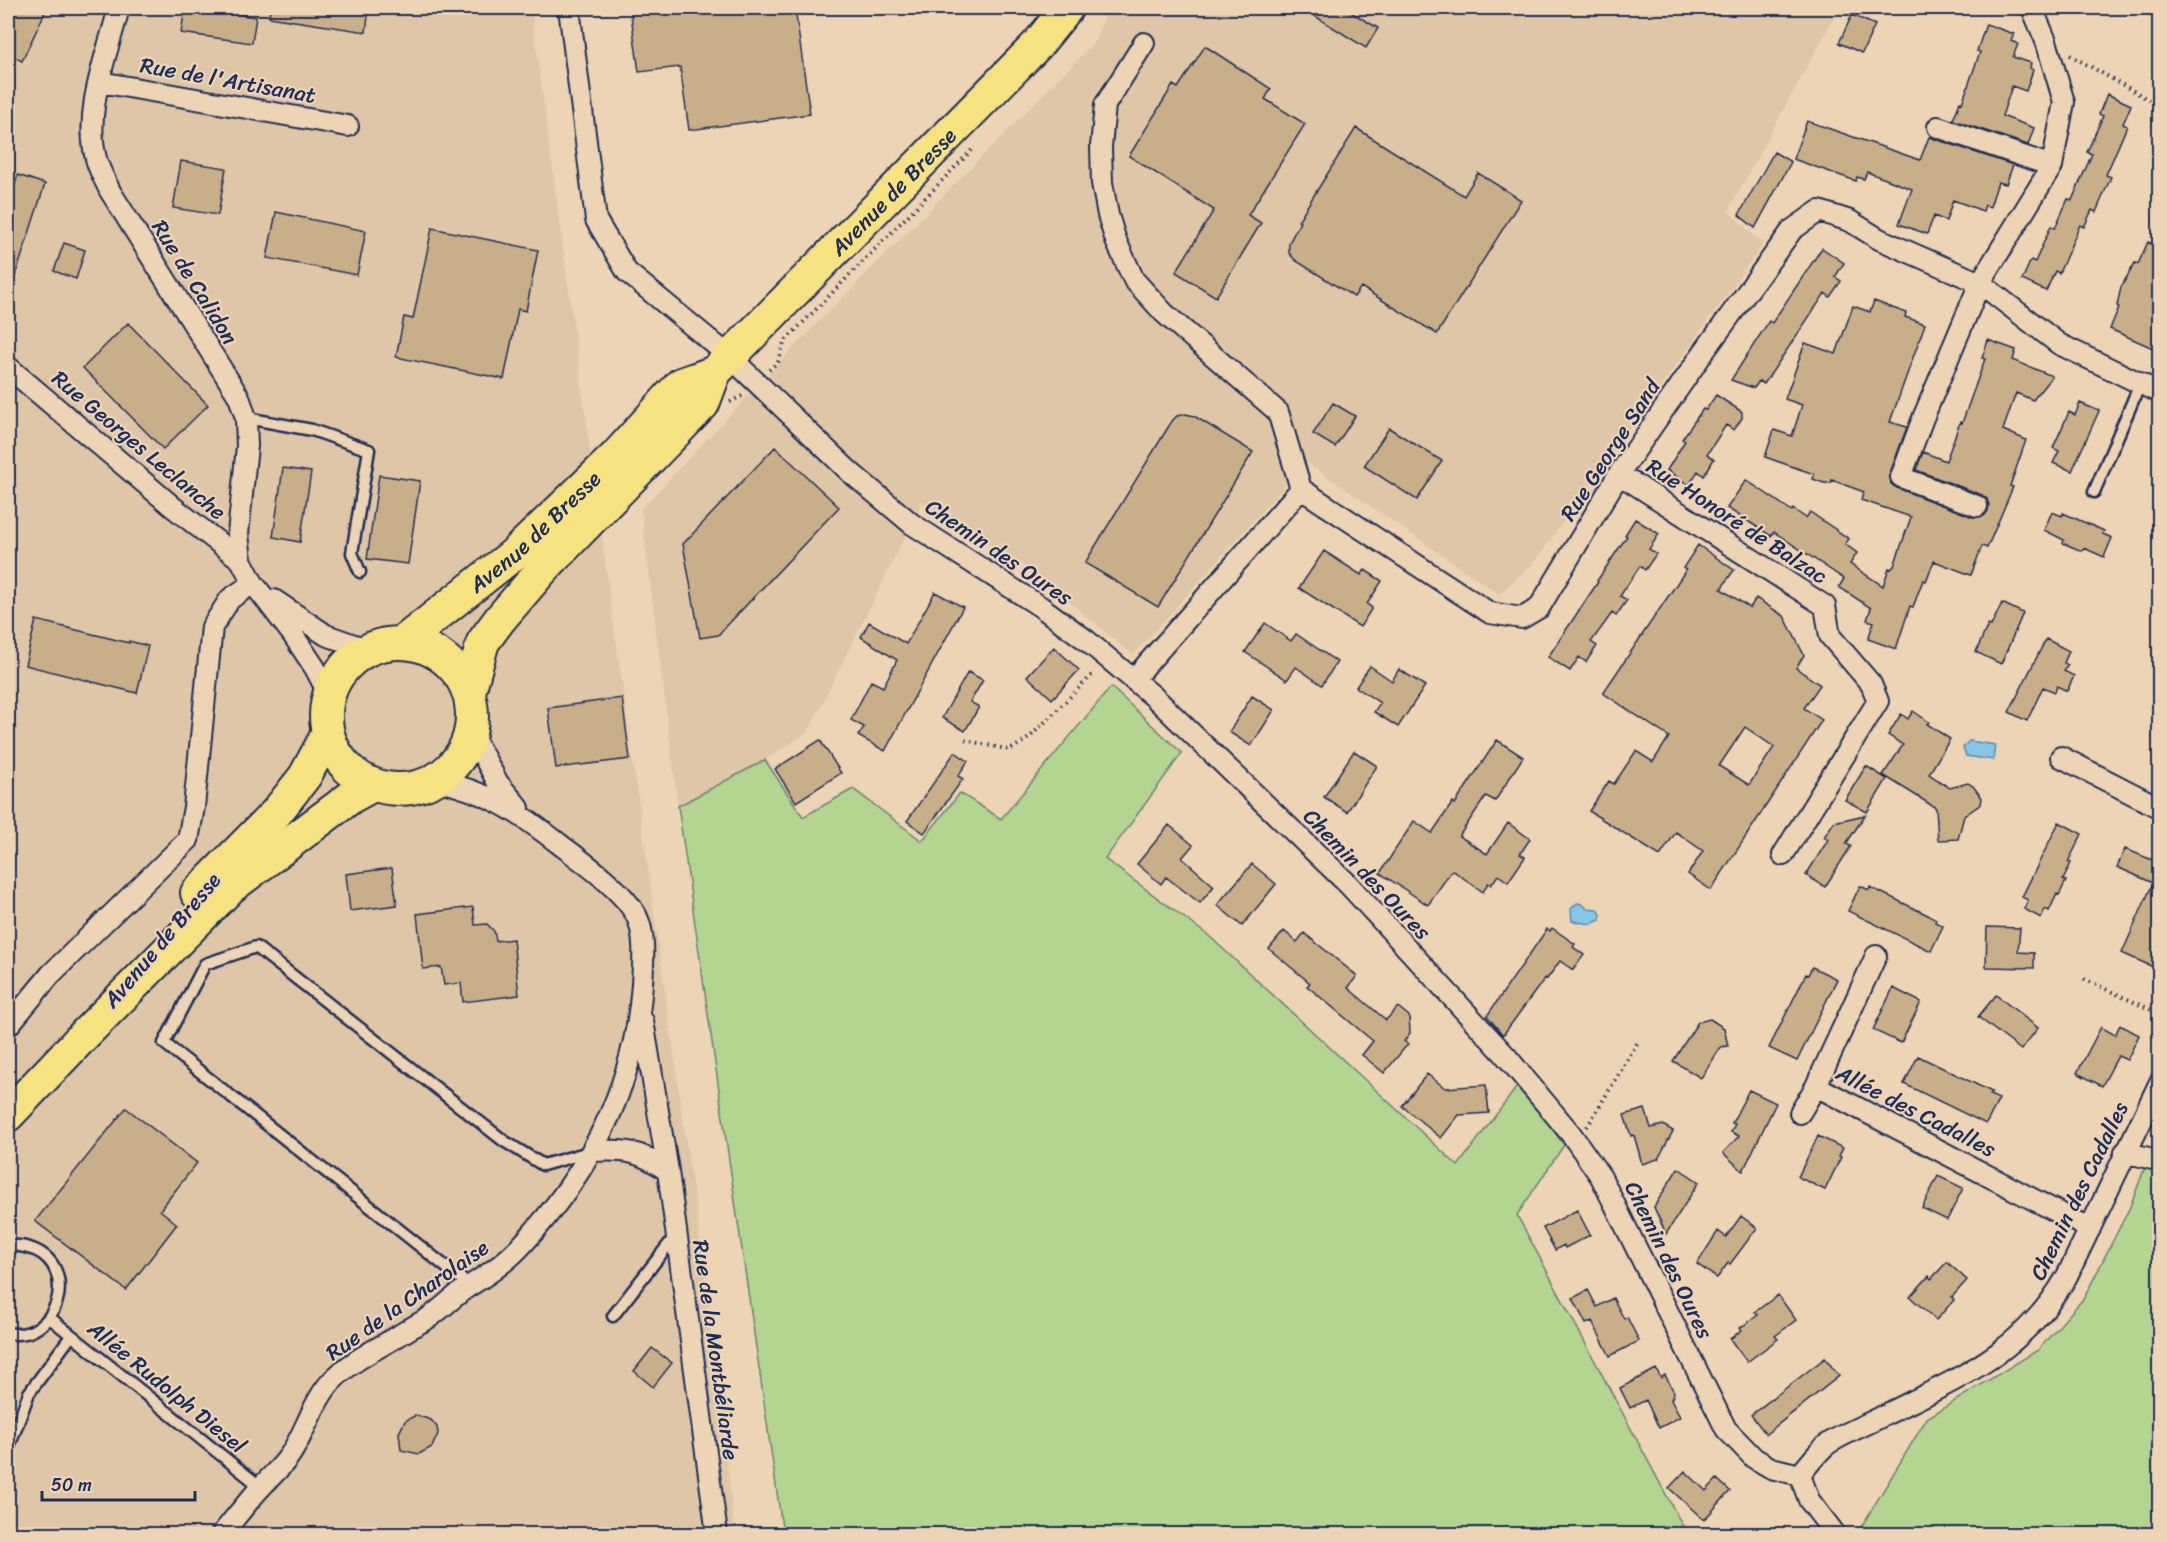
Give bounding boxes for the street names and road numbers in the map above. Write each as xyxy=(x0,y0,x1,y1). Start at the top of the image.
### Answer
street label: Rue de l'Artisanat xyxy=(137,45,319,115)
street label: Avenue de Bresse xyxy=(819,117,966,266)
street label: Rue de Calidon xyxy=(141,212,249,352)
street label: Rue Georges Leclanche xyxy=(43,360,235,530)
street label: Rue George Sand xyxy=(1549,370,1672,529)
street label: Rue Honoré de Balzac xyxy=(1638,447,1836,595)
street label: Avenue de Bresse xyxy=(459,460,610,603)
street label: Chemin des Oures xyxy=(917,488,1082,617)
street label: Chemin des Oures xyxy=(1293,799,1441,950)
street label: Avenue de Bresse xyxy=(92,863,231,1018)
street label: Allée des Cadalles xyxy=(1828,1053,2004,1169)
street label: Chemin des Cadalles xyxy=(2019,1095,2139,1287)
street label: Chemin des Oures xyxy=(1614,1174,1725,1347)
street label: Rue de la Charolaise xyxy=(317,1229,497,1371)
street label: Rue de la Montbéliarde xyxy=(681,1237,751,1463)
street label: Allée Rudolph Diesel xyxy=(78,1310,256,1464)

